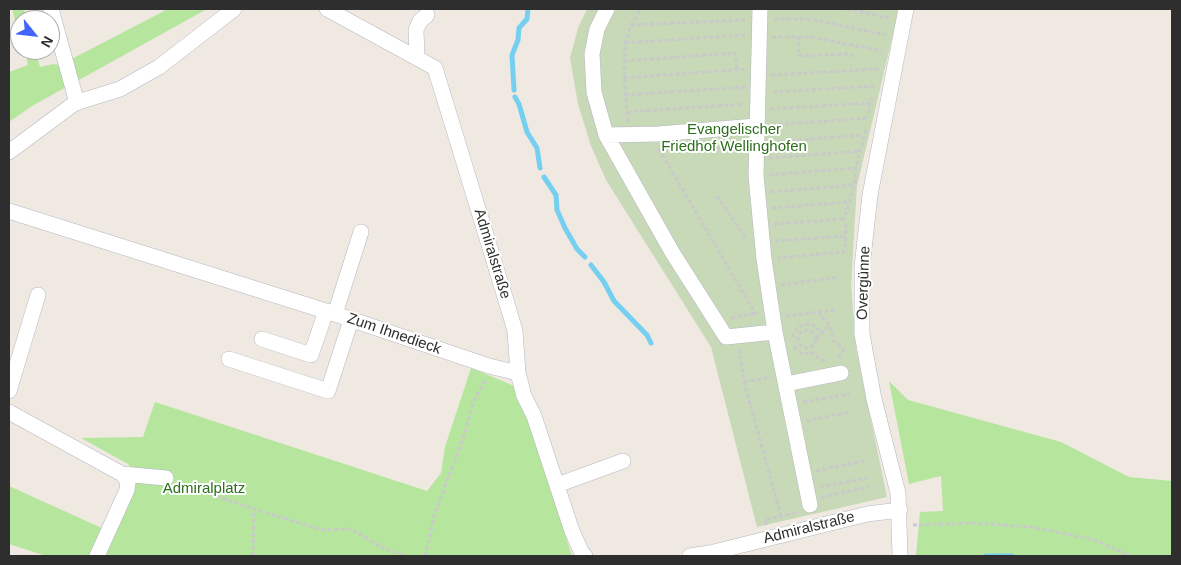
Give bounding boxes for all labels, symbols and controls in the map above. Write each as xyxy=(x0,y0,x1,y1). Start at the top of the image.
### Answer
north arrow xyxy=(10,10,60,60)
text: N xyxy=(38,33,57,50)
park label: Evangelischer Friedhof Wellinghofen xyxy=(661,121,807,156)
street label: Admiralstraße xyxy=(470,207,514,301)
street label: Overgünne xyxy=(854,246,874,320)
street label: Zum Ihnedieck xyxy=(345,309,443,359)
park label: Admiralplatz xyxy=(163,480,245,498)
street label: Admiralstraße xyxy=(762,508,856,548)

